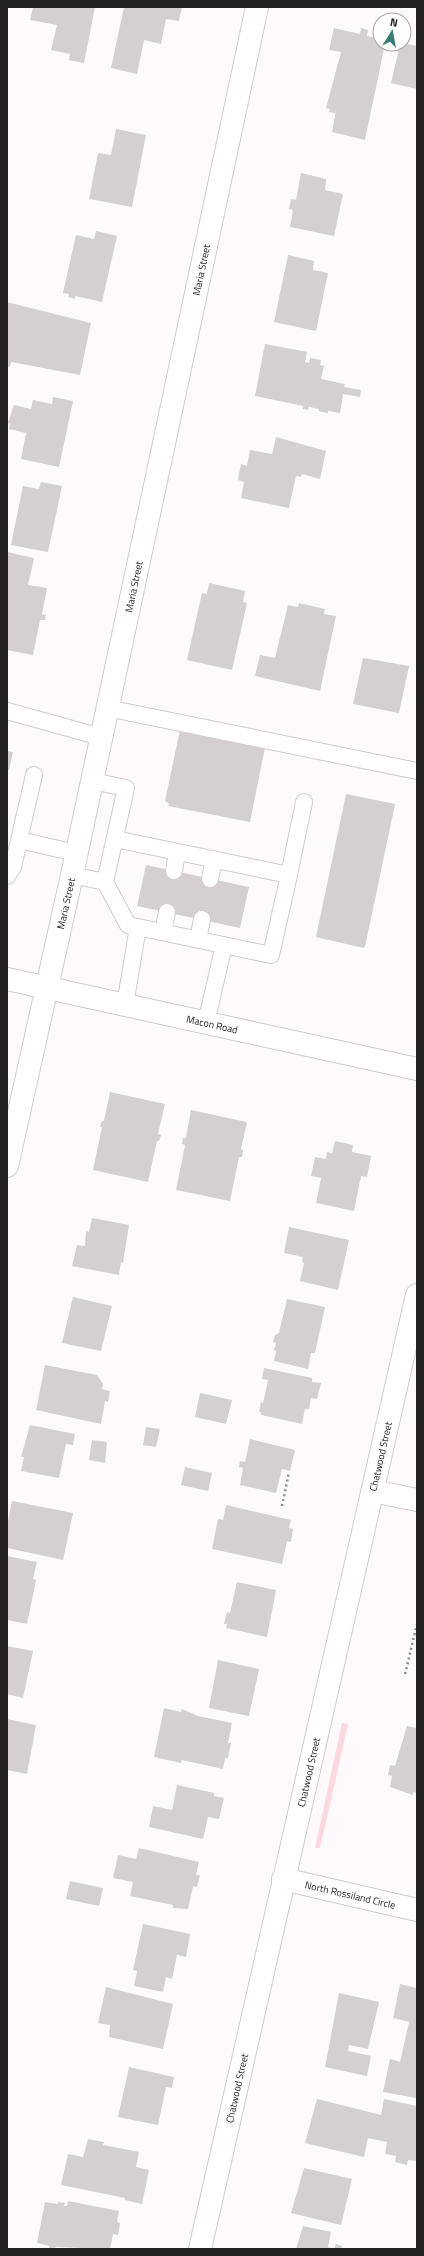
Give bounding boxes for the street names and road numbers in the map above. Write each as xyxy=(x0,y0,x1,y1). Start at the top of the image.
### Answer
street label: Maria Street xyxy=(188,242,214,297)
street label: Maria Street xyxy=(121,559,146,614)
street label: Maria Street xyxy=(53,876,79,931)
street label: Macon Road xyxy=(185,1011,239,1037)
street label: Chatwood Street xyxy=(365,1420,396,1492)
street label: Chatwood Street xyxy=(293,1736,324,1808)
street label: North Rossiland Circle xyxy=(304,1877,397,1912)
street label: Chatwood Street xyxy=(221,2051,252,2124)

